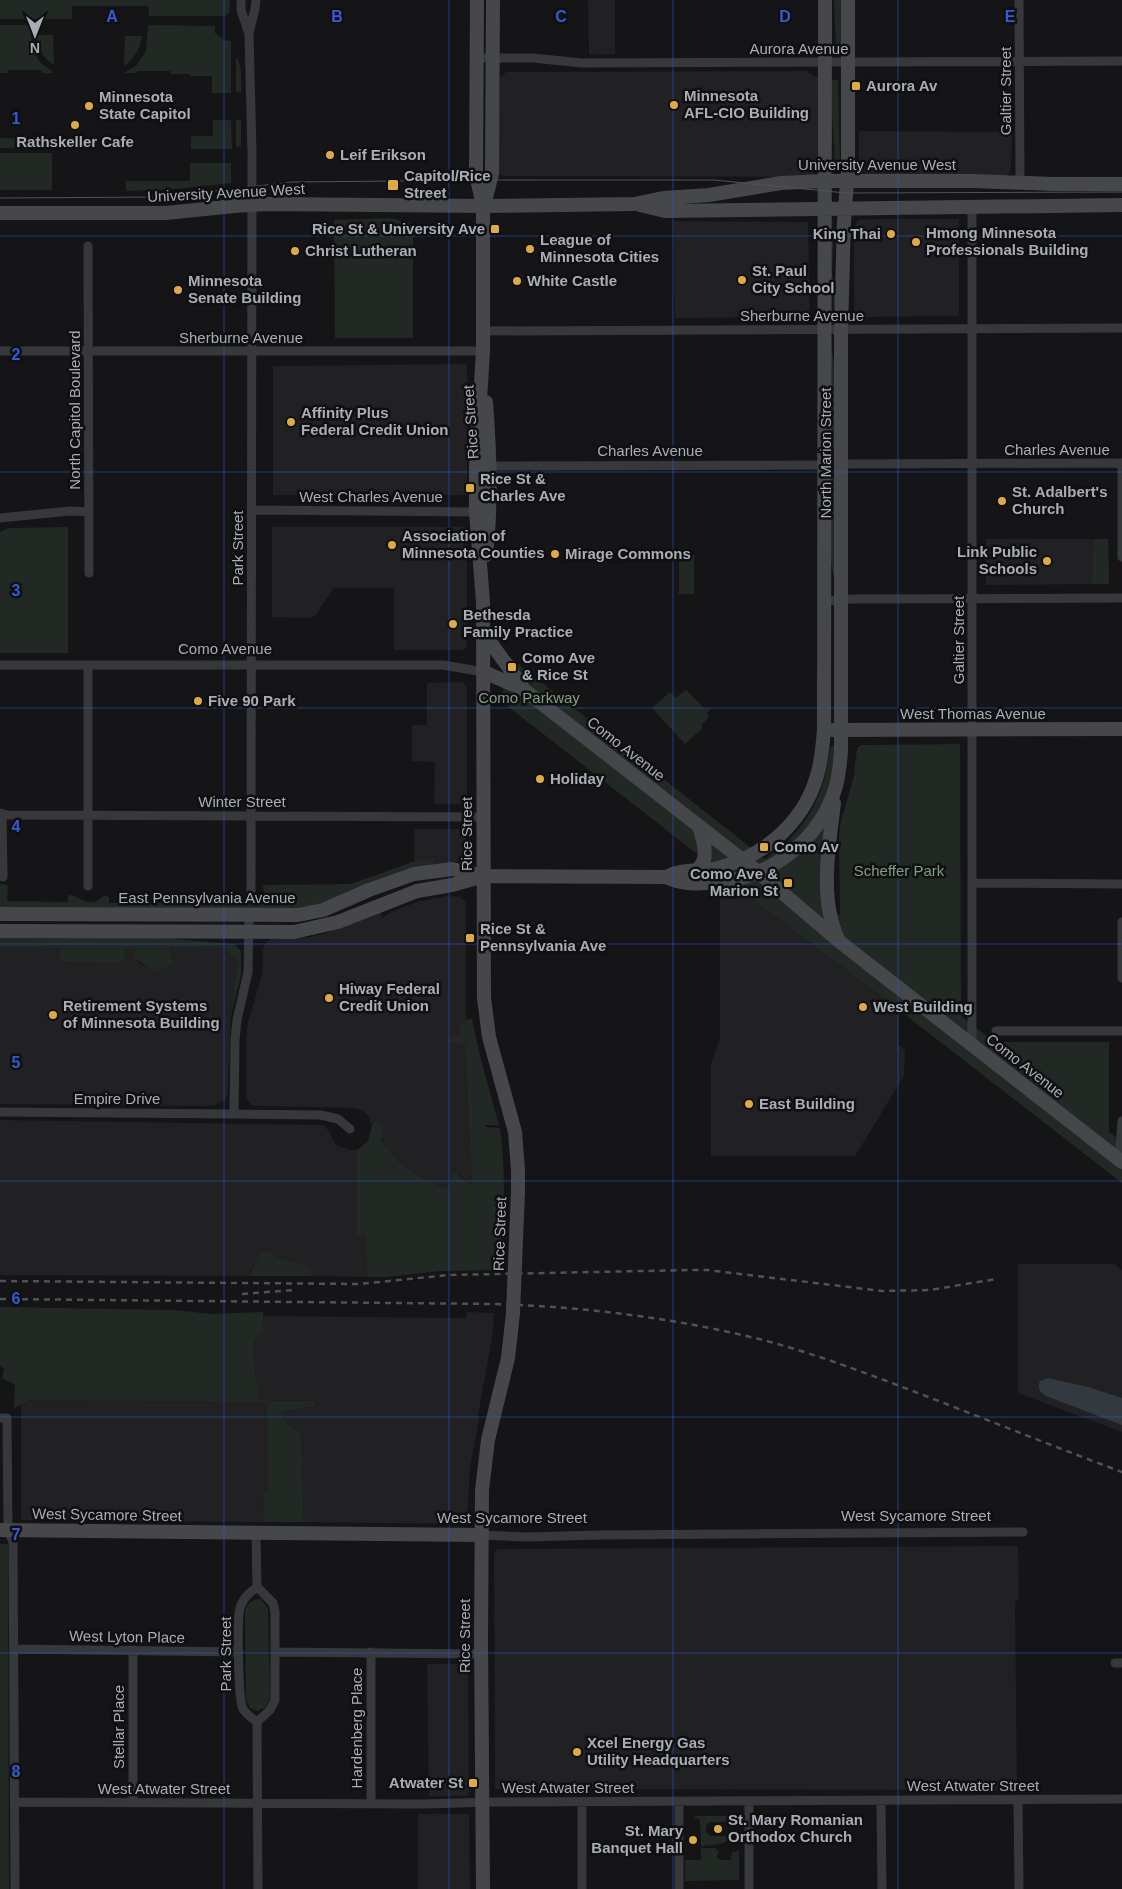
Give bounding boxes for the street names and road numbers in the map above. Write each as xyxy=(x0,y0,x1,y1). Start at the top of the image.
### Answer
street label: Aurora Avenue xyxy=(750,40,848,57)
street label: Galtier Street xyxy=(997,46,1014,135)
street label: University Avenue West xyxy=(798,156,957,173)
street label: University Avenue West xyxy=(147,180,306,205)
street label: Sherburne Avenue xyxy=(740,307,864,324)
street label: Sherburne Avenue xyxy=(179,329,303,346)
street label: North Capitol Boulevard xyxy=(66,330,83,490)
street label: Rice Street xyxy=(459,384,482,460)
street label: North Marion Street xyxy=(817,387,834,518)
street label: Charles Avenue xyxy=(1004,441,1110,458)
street label: Charles Avenue xyxy=(597,442,703,459)
street label: West Charles Avenue xyxy=(299,488,443,505)
street label: Park Street xyxy=(229,510,246,586)
street label: Galtier Street xyxy=(950,595,967,684)
street label: Como Avenue xyxy=(178,640,272,657)
street label: West Thomas Avenue xyxy=(900,705,1046,722)
street label: Como Avenue xyxy=(584,713,669,784)
street label: Winter Street xyxy=(198,793,287,810)
street label: Rice Street xyxy=(458,796,475,871)
street label: East Pennsylvania Avenue xyxy=(118,889,296,906)
street label: Como Avenue xyxy=(983,1030,1068,1101)
street label: Empire Drive xyxy=(74,1090,160,1107)
street label: Rice Street xyxy=(490,1196,509,1271)
street label: West Sycamore Street xyxy=(32,1505,183,1524)
street label: West Sycamore Street xyxy=(841,1507,992,1524)
street label: West Sycamore Street xyxy=(437,1509,588,1526)
street label: Rice Street xyxy=(456,1598,473,1673)
street label: Park Street xyxy=(217,1616,234,1692)
street label: West Lyton Place xyxy=(69,1627,185,1646)
street label: Hardenberg Place xyxy=(348,1668,365,1788)
street label: Stellar Place xyxy=(110,1685,127,1769)
street label: West Atwater Street xyxy=(907,1777,1040,1794)
street label: West Atwater Street xyxy=(502,1779,635,1796)
street label: West Atwater Street xyxy=(98,1780,231,1797)

